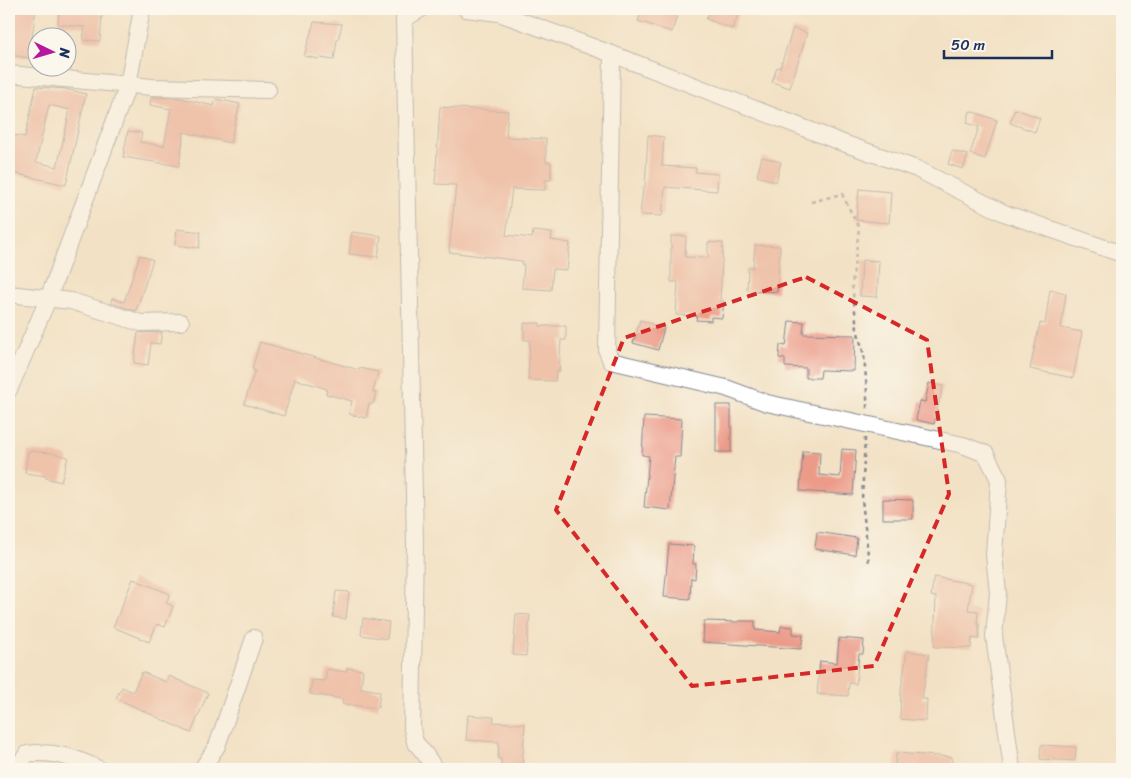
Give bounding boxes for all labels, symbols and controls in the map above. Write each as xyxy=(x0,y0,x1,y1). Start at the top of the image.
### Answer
north arrow xyxy=(28,28,78,78)
scale bar xyxy=(944,28,1051,60)
text: 50 m xyxy=(951,32,986,58)
text: N xyxy=(52,46,77,59)

